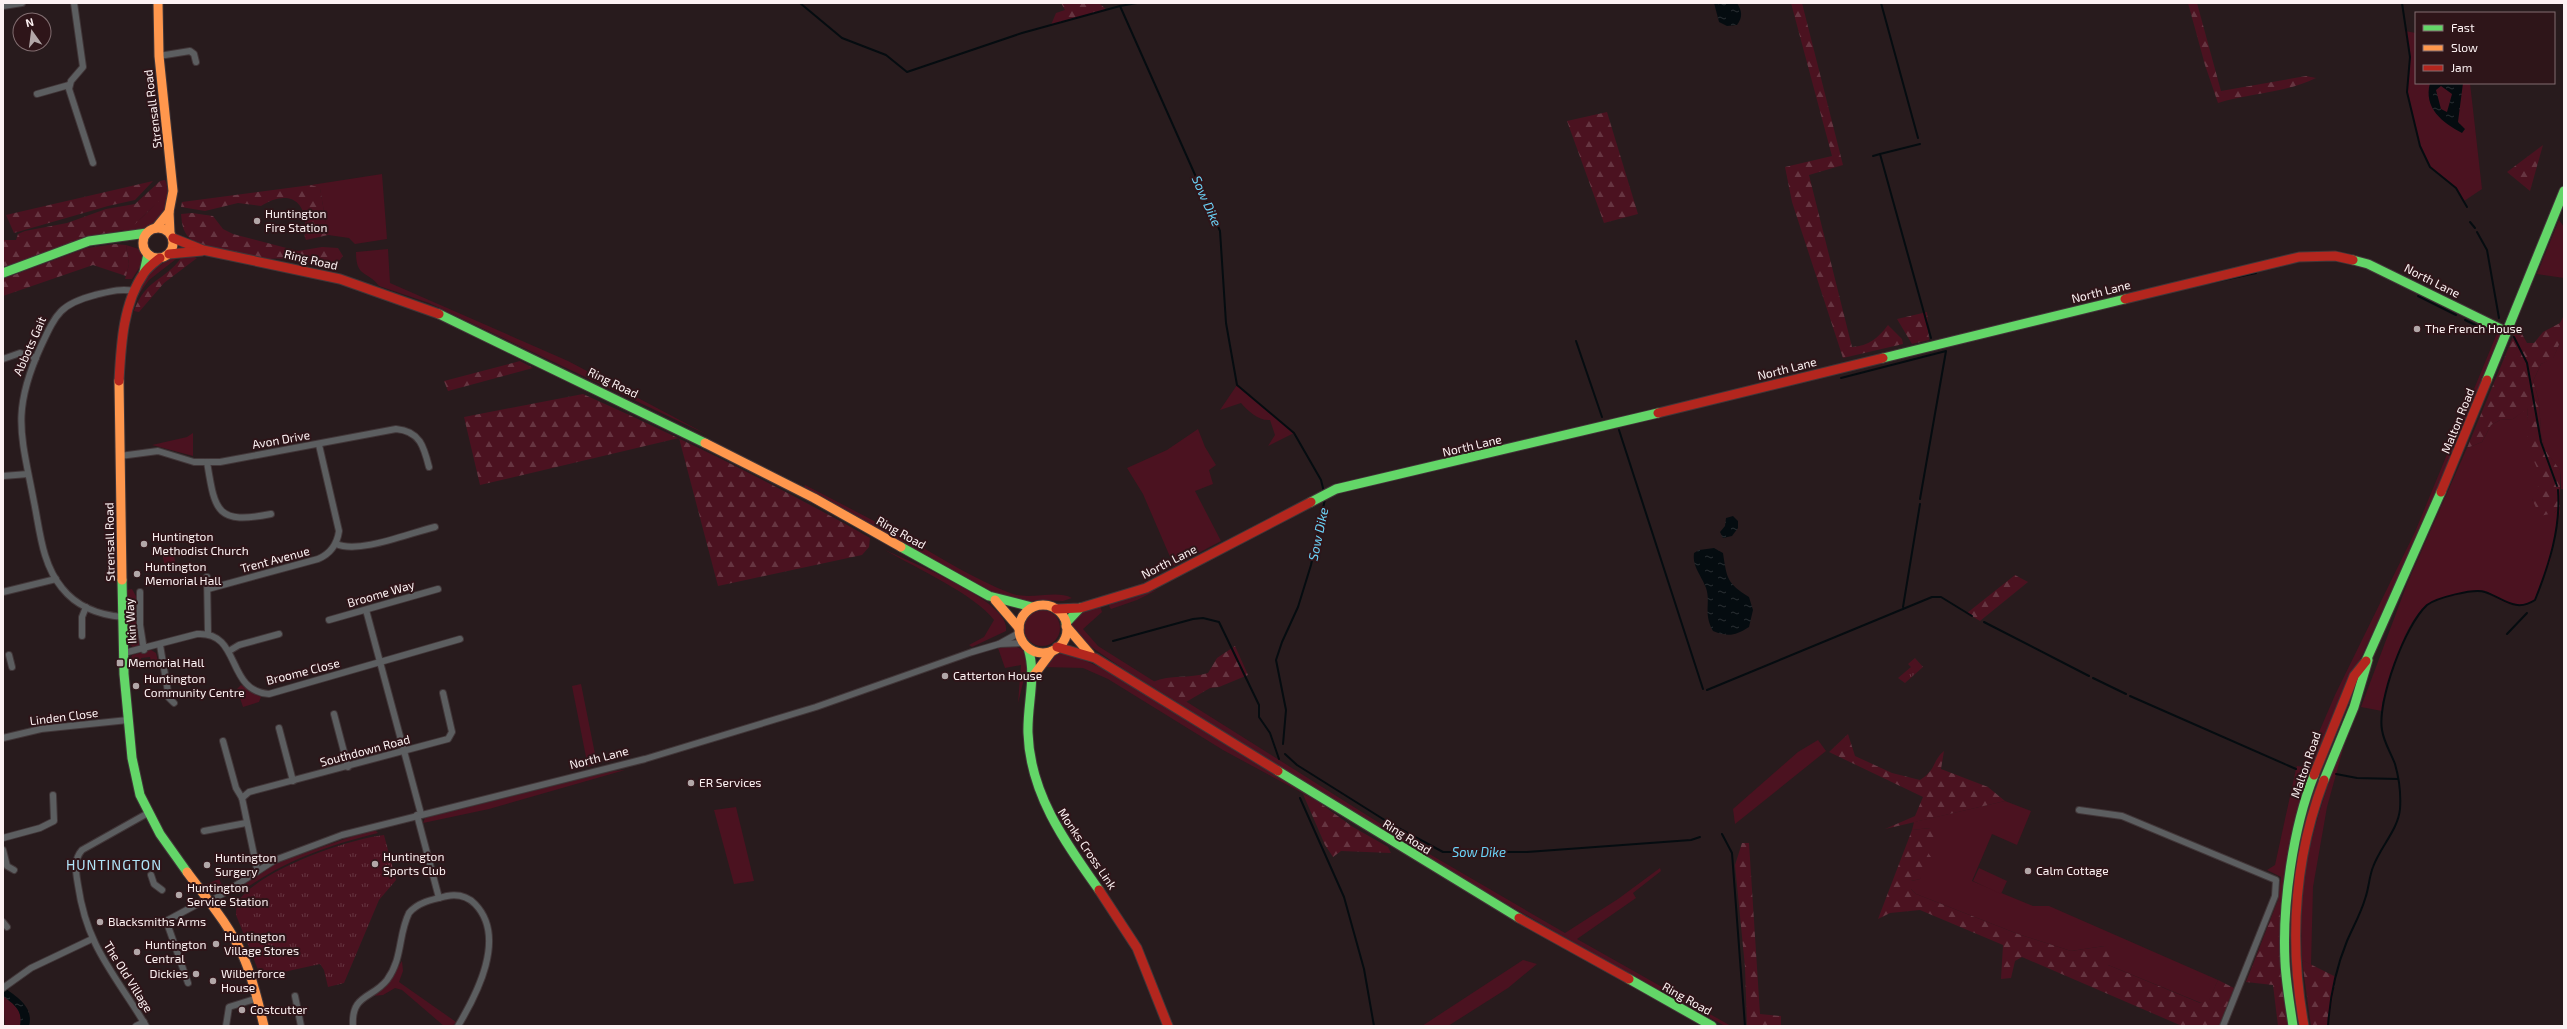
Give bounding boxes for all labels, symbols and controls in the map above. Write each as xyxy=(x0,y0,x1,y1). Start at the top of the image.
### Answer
north arrow xyxy=(12,12,52,52)
legend xyxy=(2415,12,2555,84)
text: N xyxy=(24,15,35,29)
text: Fast xyxy=(2451,20,2475,34)
text: Slow xyxy=(2451,40,2478,54)
text: Jam xyxy=(2451,60,2472,74)
street label: Strensall Road xyxy=(140,69,164,149)
water label: Sow Dike xyxy=(1189,173,1225,229)
place label: Huntington Fire Station xyxy=(265,206,327,234)
marker: Huntington Fire Station xyxy=(252,216,262,226)
street label: Ring Road xyxy=(283,246,339,272)
street label: North Lane xyxy=(2402,260,2463,300)
street label: North Lane xyxy=(2070,277,2132,305)
street label: Abbots Gait xyxy=(10,314,48,377)
place label: The French House xyxy=(2425,321,2522,335)
marker: The French House xyxy=(2412,324,2422,334)
street label: North Lane xyxy=(1756,354,1818,382)
street label: Ring Road xyxy=(586,364,641,400)
street label: Malton Road xyxy=(2438,386,2477,455)
street label: Avon Drive xyxy=(251,427,311,451)
street label: North Lane xyxy=(1441,431,1503,459)
street label: Strensall Road xyxy=(101,502,117,582)
water label: Sow Dike xyxy=(1305,506,1331,562)
street label: Ring Road xyxy=(874,513,929,551)
place label: Huntington Methodist Church xyxy=(152,529,249,557)
marker: Huntington Methodist Church xyxy=(139,539,149,549)
street label: North Lane xyxy=(1138,541,1199,581)
street label: Trent Avenue xyxy=(239,543,311,575)
place label: Huntington Memorial Hall xyxy=(145,559,222,587)
marker: Huntington Memorial Hall xyxy=(132,569,142,579)
street label: Broome Way xyxy=(345,577,417,609)
street label: Ikin Way xyxy=(121,597,139,644)
place label: Memorial Hall xyxy=(128,655,205,669)
street label: Broome Close xyxy=(265,655,341,687)
marker: Memorial Hall xyxy=(115,658,125,668)
place label: Catterton House xyxy=(953,668,1042,682)
place label: Huntington Community Centre xyxy=(144,671,245,699)
marker: Catterton House xyxy=(940,671,950,681)
marker: Huntington Community Centre xyxy=(131,681,141,691)
street label: Linden Close xyxy=(29,705,99,727)
street label: Malton Road xyxy=(2287,730,2323,800)
street label: Southdown Road xyxy=(318,731,411,769)
street label: North Lane xyxy=(568,743,630,771)
place label: ER Services xyxy=(699,775,761,789)
marker: ER Services xyxy=(686,778,696,788)
street label: Monks Cross Link xyxy=(1056,805,1120,892)
street label: Ring Road xyxy=(1381,816,1434,856)
water label: Sow Dike xyxy=(1452,844,1506,860)
place label: Huntington Sports Club xyxy=(383,849,446,877)
place label: Huntington Surgery xyxy=(215,850,276,878)
district label: HUNTINGTON xyxy=(66,856,162,873)
marker: Huntington Sports Club xyxy=(370,859,380,869)
marker: Huntington Surgery xyxy=(202,860,212,870)
place label: Calm Cottage xyxy=(2036,863,2109,877)
marker: Calm Cottage xyxy=(2023,866,2033,876)
place label: Huntington Service Station xyxy=(187,880,268,908)
marker: Huntington Service Station xyxy=(174,890,184,900)
place label: Blacksmiths Arms xyxy=(108,914,206,928)
marker: Blacksmiths Arms xyxy=(95,917,105,927)
place label: Huntington Village Stores xyxy=(224,929,299,957)
place label: Huntington Central xyxy=(145,937,206,965)
street label: The Old Village xyxy=(101,938,156,1015)
marker: Huntington Village Stores xyxy=(211,939,221,949)
marker: Huntington Central xyxy=(132,947,142,957)
place label: Dickies xyxy=(150,966,188,980)
place label: Wilberforce House xyxy=(221,966,285,994)
marker: Dickies xyxy=(191,969,201,979)
marker: Wilberforce House xyxy=(208,976,218,986)
street label: Ring Road xyxy=(1660,979,1715,1017)
place label: Costcutter xyxy=(250,1002,308,1016)
marker: Costcutter xyxy=(237,1005,247,1015)

